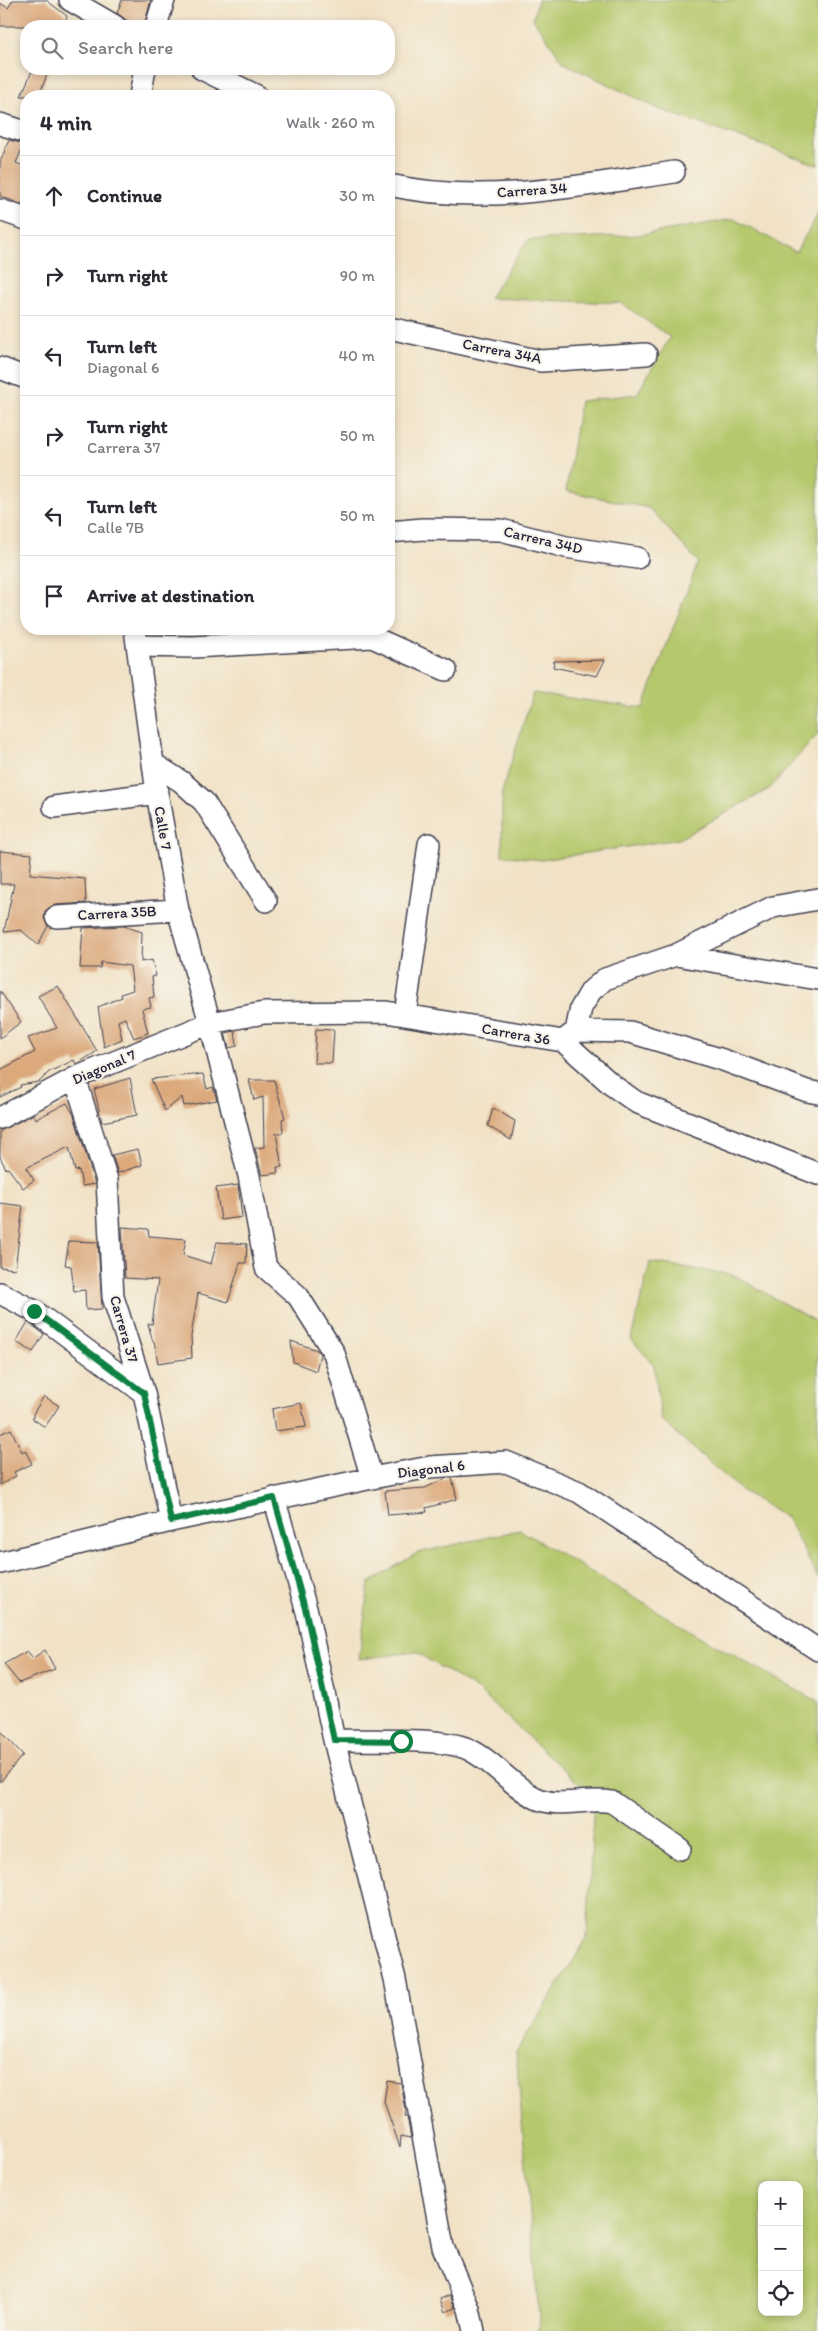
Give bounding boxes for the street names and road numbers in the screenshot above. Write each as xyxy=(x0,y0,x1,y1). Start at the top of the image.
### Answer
street label: Carrera 34 xyxy=(496,179,568,201)
street label: Carrera 34A xyxy=(461,335,543,368)
street label: Carrera 34D xyxy=(502,522,584,558)
street label: Calle 7 xyxy=(150,805,176,852)
street label: Carrera 35B xyxy=(77,902,157,924)
street label: Carrera 36 xyxy=(480,1019,552,1049)
street label: Diagonal 7 xyxy=(69,1045,139,1088)
street label: Carrera 37 xyxy=(106,1293,142,1365)
street label: Diagonal 6 xyxy=(396,1456,466,1482)

